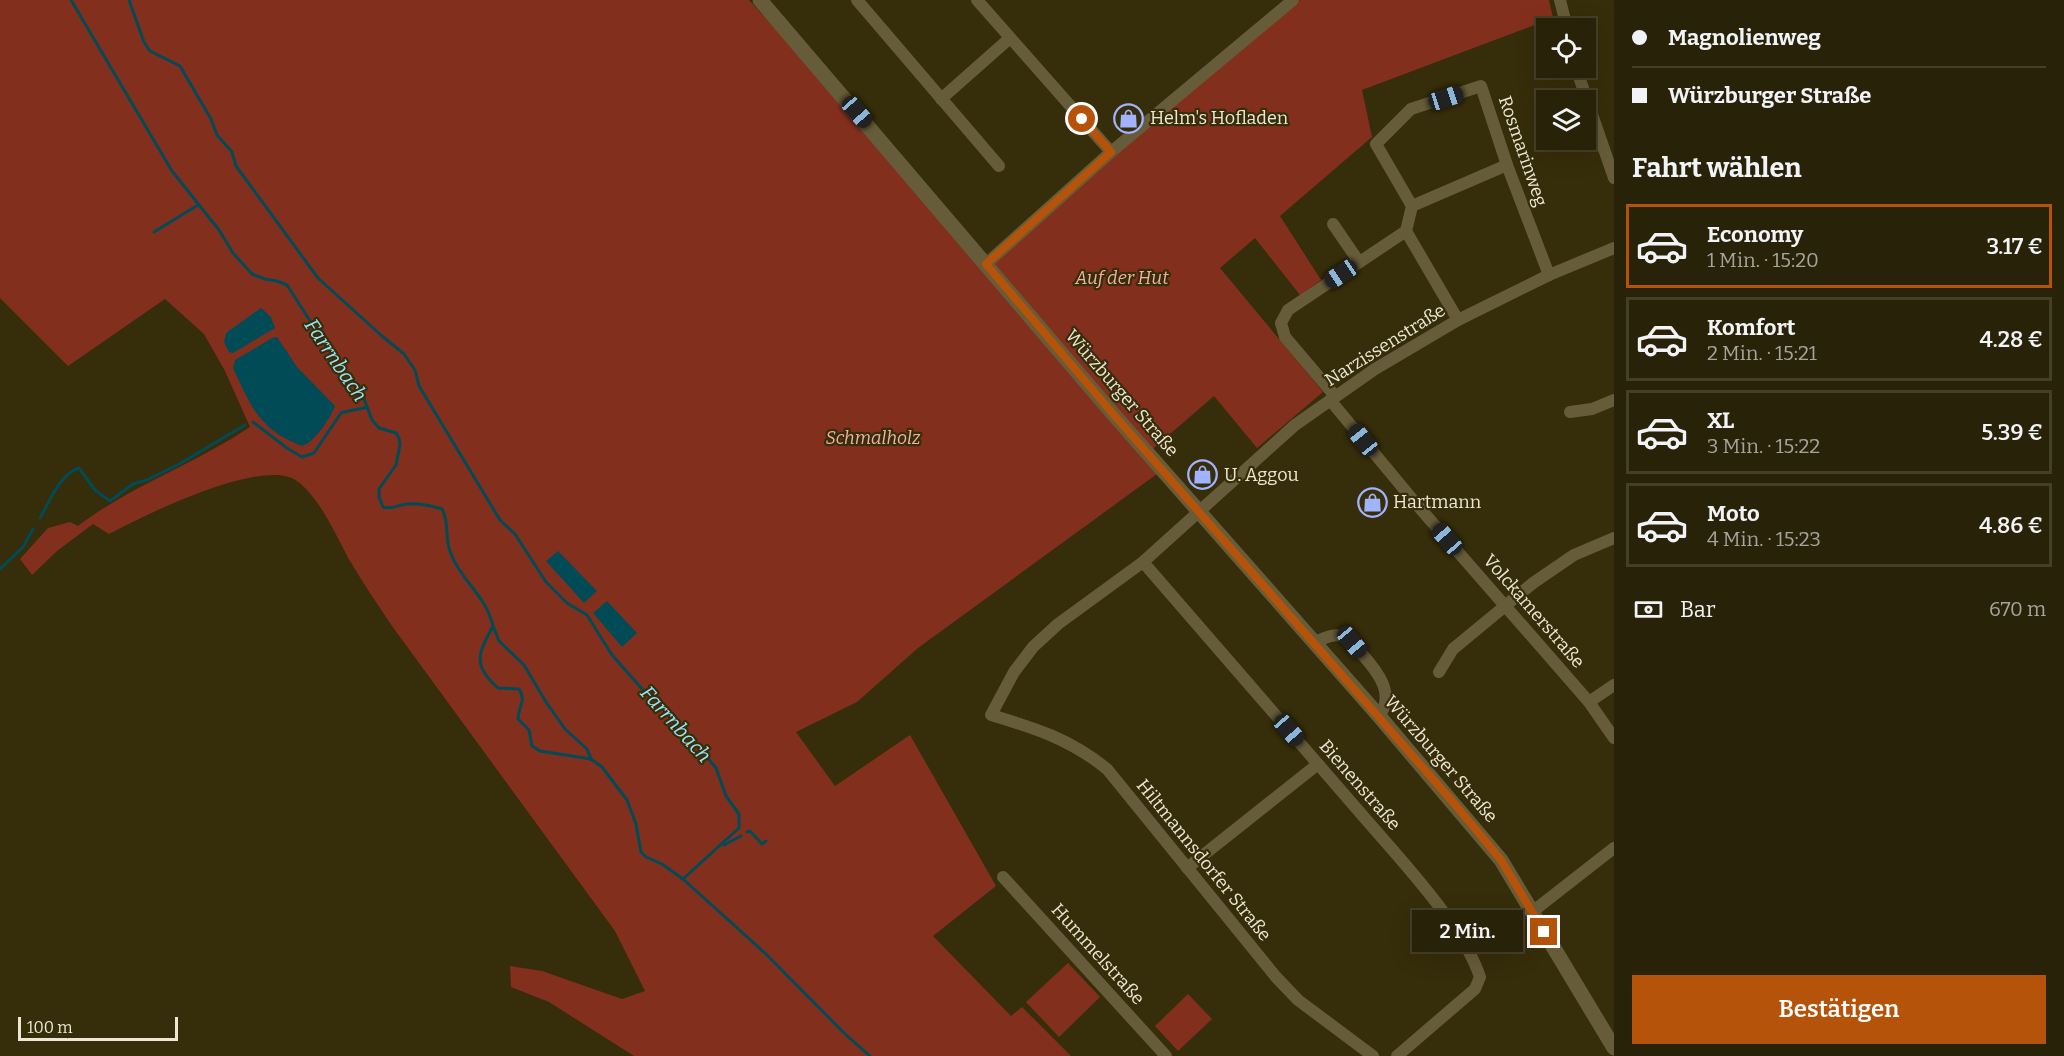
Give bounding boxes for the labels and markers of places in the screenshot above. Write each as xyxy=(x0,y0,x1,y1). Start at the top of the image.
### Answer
shop icon: Helm's Hofladen xyxy=(1113,102,1145,134)
place label: Helm's Hofladen xyxy=(1150,107,1289,129)
shop icon: U. Aggou xyxy=(1187,459,1219,491)
place label: U. Aggou xyxy=(1224,464,1299,486)
shop icon: Hartmann xyxy=(1356,486,1388,518)
place label: Hartmann xyxy=(1393,491,1482,513)

